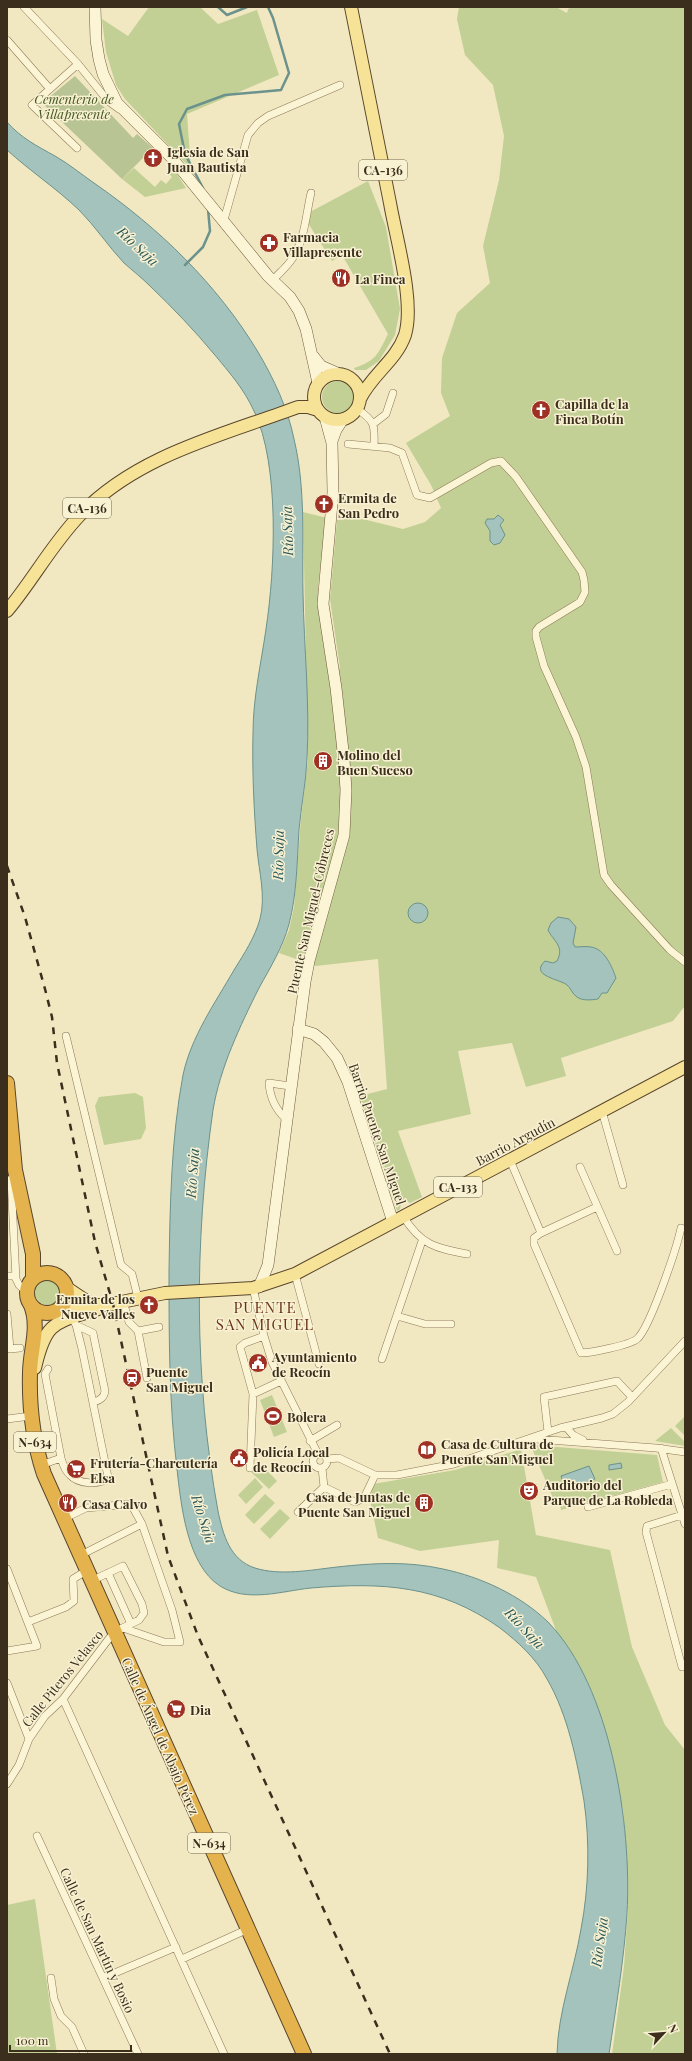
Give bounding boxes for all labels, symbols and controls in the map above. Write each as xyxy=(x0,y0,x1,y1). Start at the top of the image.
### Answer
park label: Cementerio de Villapresente xyxy=(34,90,114,122)
place label: Iglesia de San Juan Bautista xyxy=(166,143,249,175)
church icon: Iglesia de San Juan Bautista xyxy=(142,147,164,169)
road number: CA-136 xyxy=(359,160,407,180)
water label: Río Saja xyxy=(112,221,163,270)
place label: Farmacia Villapresente xyxy=(282,228,363,260)
pharmacy icon: Farmacia Villapresente xyxy=(258,232,280,254)
restaurant icon: La Finca xyxy=(330,267,352,289)
place label: La Finca xyxy=(355,270,406,287)
place label: Capilla de la Finca Botín xyxy=(555,395,629,427)
church icon: Capilla de la Finca Botín xyxy=(530,399,552,421)
place label: Ermita de San Pedro xyxy=(338,489,399,521)
church icon: Ermita de San Pedro xyxy=(313,493,335,515)
road number: CA-136 xyxy=(63,498,111,518)
water label: Río Saja xyxy=(277,506,297,557)
place label: Molino del Buen Suceso xyxy=(337,746,413,778)
building icon: Molino del Buen Suceso xyxy=(312,750,334,772)
street label: Puente San Miguel-Cóbreces xyxy=(283,827,337,995)
water label: Río Saja xyxy=(268,830,288,881)
street label: Barrio Puente San Miguel xyxy=(346,1061,410,1207)
street label: Barrio Argudín xyxy=(472,1113,558,1169)
water label: Río Saja xyxy=(181,1147,203,1200)
road number: CA-133 xyxy=(434,1177,482,1197)
place label: Ermita de los Nueve Valles xyxy=(56,1290,135,1322)
church icon: Ermita de los Nueve Valles xyxy=(138,1294,160,1316)
district label: PUENTE SAN MIGUEL xyxy=(216,1297,314,1334)
place label: Ayuntamiento de Reocín xyxy=(271,1348,357,1380)
public building icon: Ayuntamiento de Reocín xyxy=(247,1352,269,1374)
place label: Puente San Miguel xyxy=(146,1363,213,1395)
station icon: Puente San Miguel xyxy=(121,1367,143,1389)
sports icon: Bolera xyxy=(262,1405,284,1427)
place label: Bolera xyxy=(287,1408,326,1425)
road number: N-634 xyxy=(14,1432,56,1452)
place label: Casa de Cultura de Puente San Miguel xyxy=(441,1435,554,1467)
library icon: Casa de Cultura de Puente San Miguel xyxy=(416,1439,438,1461)
place label: Policía Local de Reocín xyxy=(253,1443,329,1475)
public building icon: Policía Local de Reocín xyxy=(228,1447,250,1469)
place label: Frutería-Charcutería Elsa xyxy=(90,1454,218,1486)
supermarket icon: Frutería-Charcutería Elsa xyxy=(65,1458,87,1480)
place label: Auditorio del Parque de La Robleda xyxy=(542,1476,673,1508)
theatre icon: Auditorio del Parque de La Robleda xyxy=(518,1480,540,1502)
place label: Casa de Juntas de Puente San Miguel xyxy=(298,1488,410,1520)
water label: Río Saja xyxy=(187,1491,221,1546)
restaurant icon: Casa Calvo xyxy=(57,1492,79,1514)
building icon: Casa de Juntas de Puente San Miguel xyxy=(413,1492,435,1514)
place label: Casa Calvo xyxy=(82,1495,147,1512)
water label: Río Saja xyxy=(500,1602,549,1653)
street label: Calle Piteros Velasco xyxy=(18,1626,106,1730)
street label: Calle de Ángel de Abajo Pérez xyxy=(119,1655,203,1817)
supermarket icon: Dia xyxy=(165,1698,187,1720)
place label: Dia xyxy=(190,1701,211,1718)
road number: N-634 xyxy=(188,1833,230,1853)
street label: Calle de San Martín y Bosio xyxy=(57,1865,139,2015)
water label: Río Saja xyxy=(586,1916,612,1969)
north arrow xyxy=(644,2013,684,2053)
text: N xyxy=(665,2022,682,2035)
scale bar xyxy=(10,2027,131,2053)
text: 100 m xyxy=(16,2032,49,2048)

